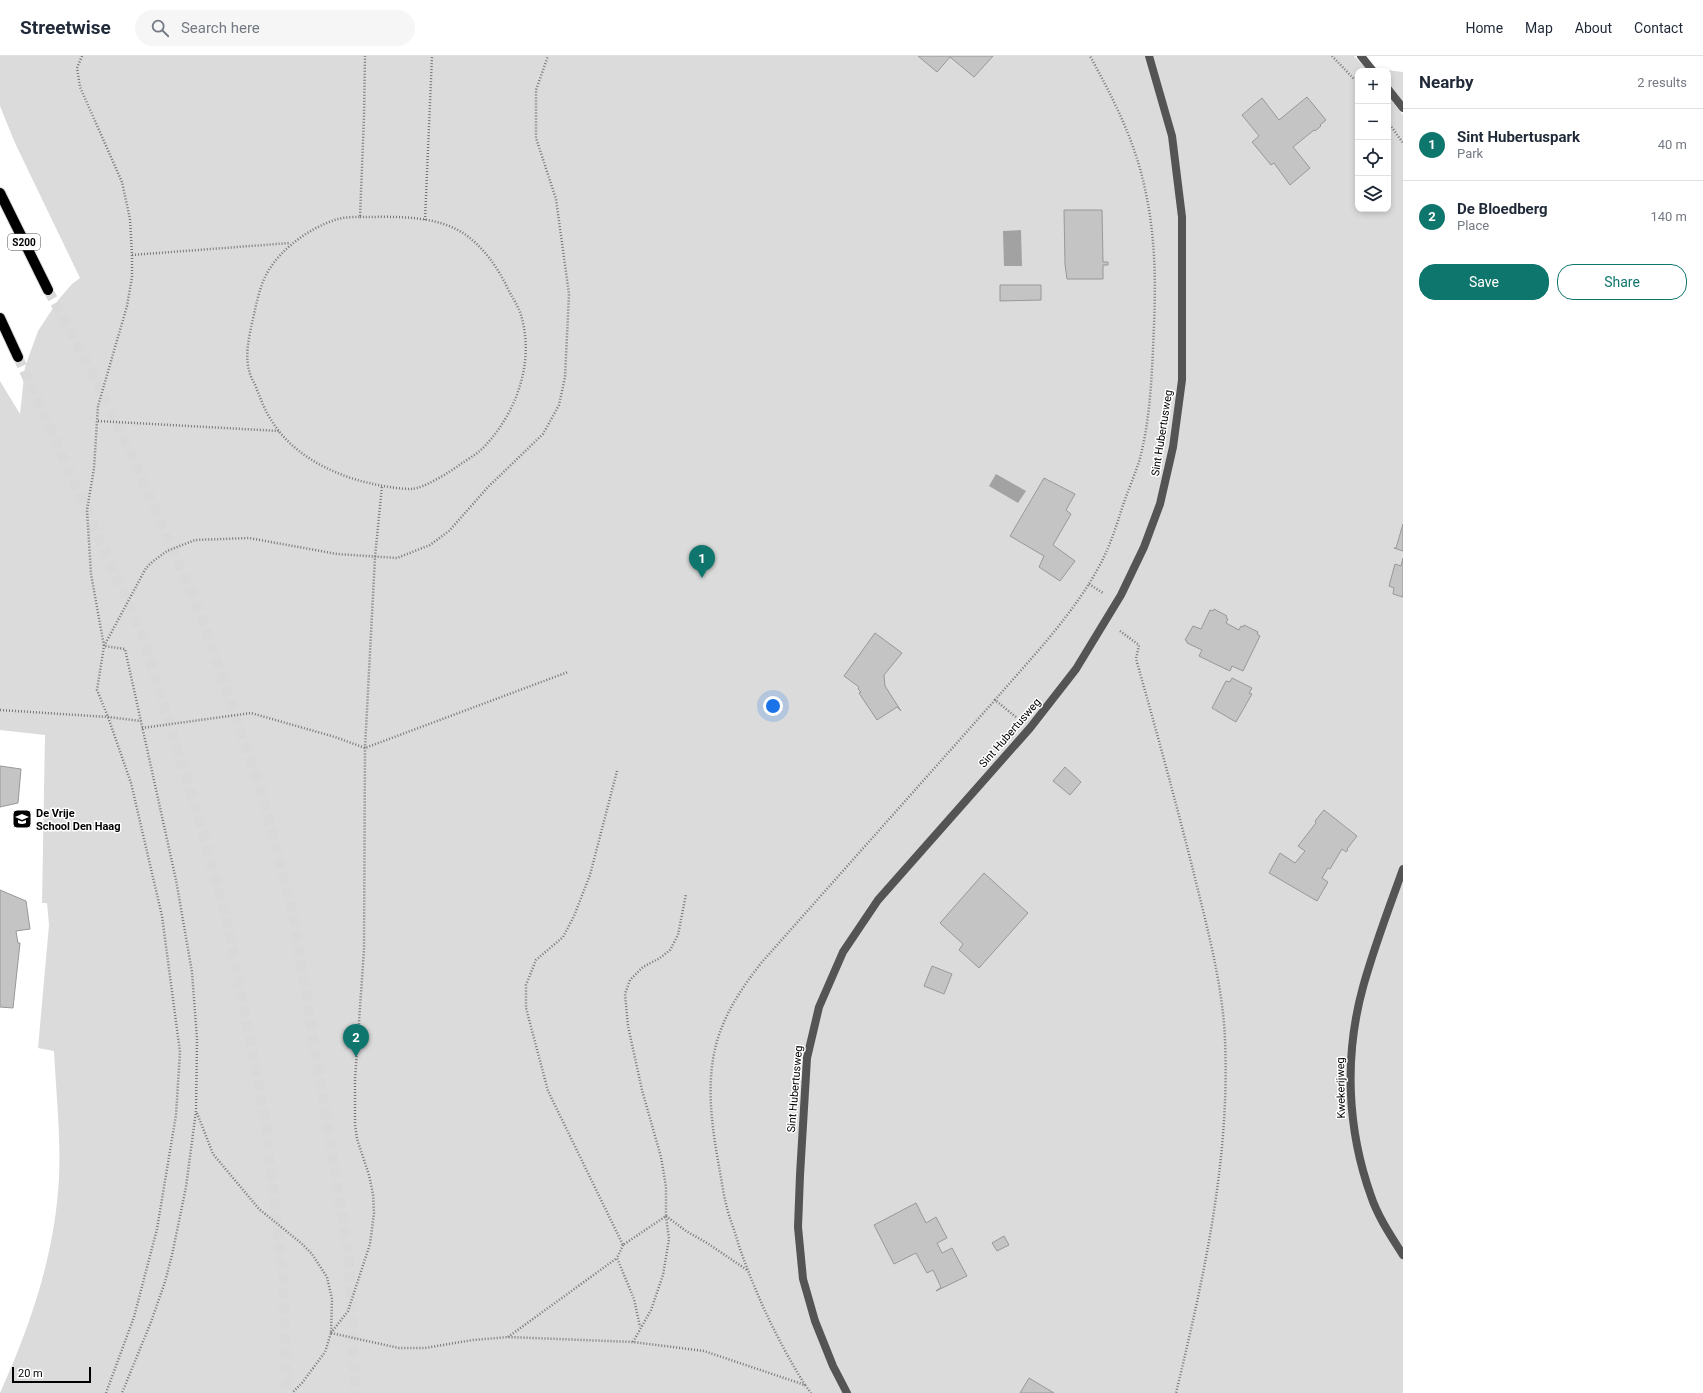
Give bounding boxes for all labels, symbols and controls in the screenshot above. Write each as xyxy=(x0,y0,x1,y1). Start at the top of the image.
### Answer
search box xyxy=(135,10,415,46)
text: Streetwise xyxy=(20,16,111,39)
icon: search xyxy=(149,17,171,39)
text: Search here xyxy=(181,19,260,37)
text: Home xyxy=(1465,20,1503,36)
text: Map xyxy=(1525,20,1553,36)
text: About xyxy=(1575,20,1612,36)
text: Contact xyxy=(1634,20,1683,36)
map controls xyxy=(1355,68,1391,212)
button: + xyxy=(1355,68,1391,104)
text: Nearby xyxy=(1419,72,1474,92)
text: 2 results xyxy=(1637,75,1687,90)
button: − xyxy=(1355,104,1391,140)
text: Sint Hubertuspark xyxy=(1457,128,1580,146)
text: 1 xyxy=(1428,137,1436,152)
text: 40 m xyxy=(1658,137,1687,152)
button: locate xyxy=(1355,140,1391,176)
text: Park xyxy=(1457,146,1483,161)
button: layers xyxy=(1355,176,1391,212)
text: De Bloedberg xyxy=(1457,200,1548,218)
text: 2 xyxy=(1428,209,1436,224)
text: 140 m xyxy=(1650,209,1687,224)
text: Place xyxy=(1457,218,1489,233)
road number: S200 xyxy=(8,234,40,250)
button: Save xyxy=(1419,264,1549,300)
button: Share xyxy=(1557,264,1687,300)
street label: Sint Hubertusweg xyxy=(1149,389,1175,477)
pin: 1 xyxy=(689,545,715,578)
your location xyxy=(763,696,783,716)
street label: Sint Hubertusweg xyxy=(977,696,1043,770)
place label: De Vrije School Den Haag xyxy=(36,807,121,833)
school or university icon: De Vrije School Den Haag xyxy=(11,808,33,830)
pin: 2 xyxy=(343,1024,369,1057)
street label: Sint Hubertusweg xyxy=(785,1045,805,1133)
street label: Kwekerijweg xyxy=(1334,1057,1348,1119)
scale bar xyxy=(12,1365,91,1384)
text: 20 m xyxy=(18,1367,43,1380)

